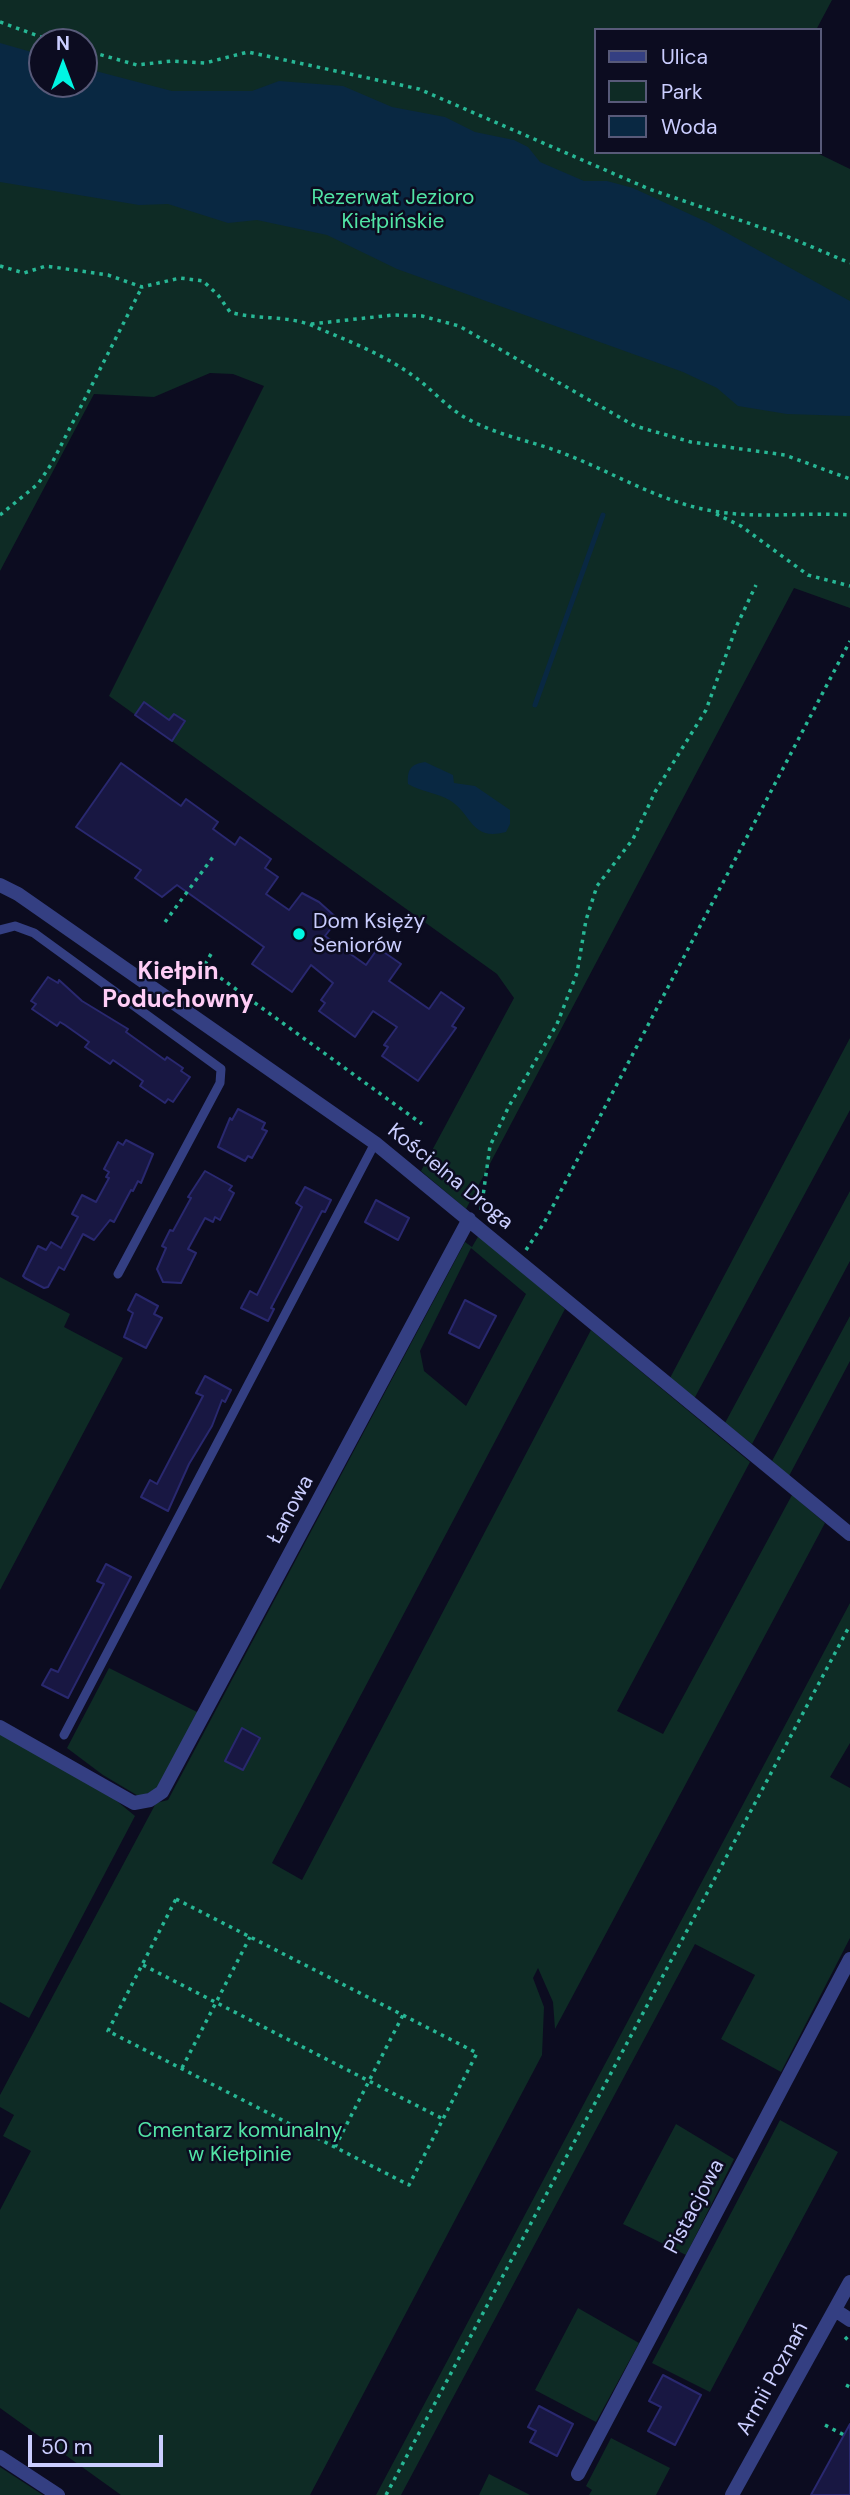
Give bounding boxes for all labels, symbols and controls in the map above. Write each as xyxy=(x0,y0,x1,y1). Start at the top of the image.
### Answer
north arrow xyxy=(28,28,98,98)
legend xyxy=(594,28,822,154)
text: N xyxy=(56,31,70,56)
text: Ulica xyxy=(661,43,708,71)
text: Park xyxy=(661,78,702,106)
text: Woda xyxy=(661,113,717,141)
park label: Rezerwat Jezioro Kiełpińskie xyxy=(311,185,475,235)
place label: Dom Księży Seniorów xyxy=(313,909,425,959)
marker: Dom Księży Seniorów xyxy=(291,926,307,942)
district label: Kiełpin Poduchowny xyxy=(102,959,254,1015)
street label: Kościelna Droga xyxy=(382,1119,518,1235)
street label: Łanowa xyxy=(262,1471,320,1549)
park label: Cmentarz komunalny w Kiełpinie xyxy=(138,2118,342,2168)
street label: Pistacjowa xyxy=(660,2156,730,2258)
street label: Armii Poznań xyxy=(732,2318,814,2440)
scale bar xyxy=(32,2422,166,2466)
text: 50 m xyxy=(41,2433,92,2461)

